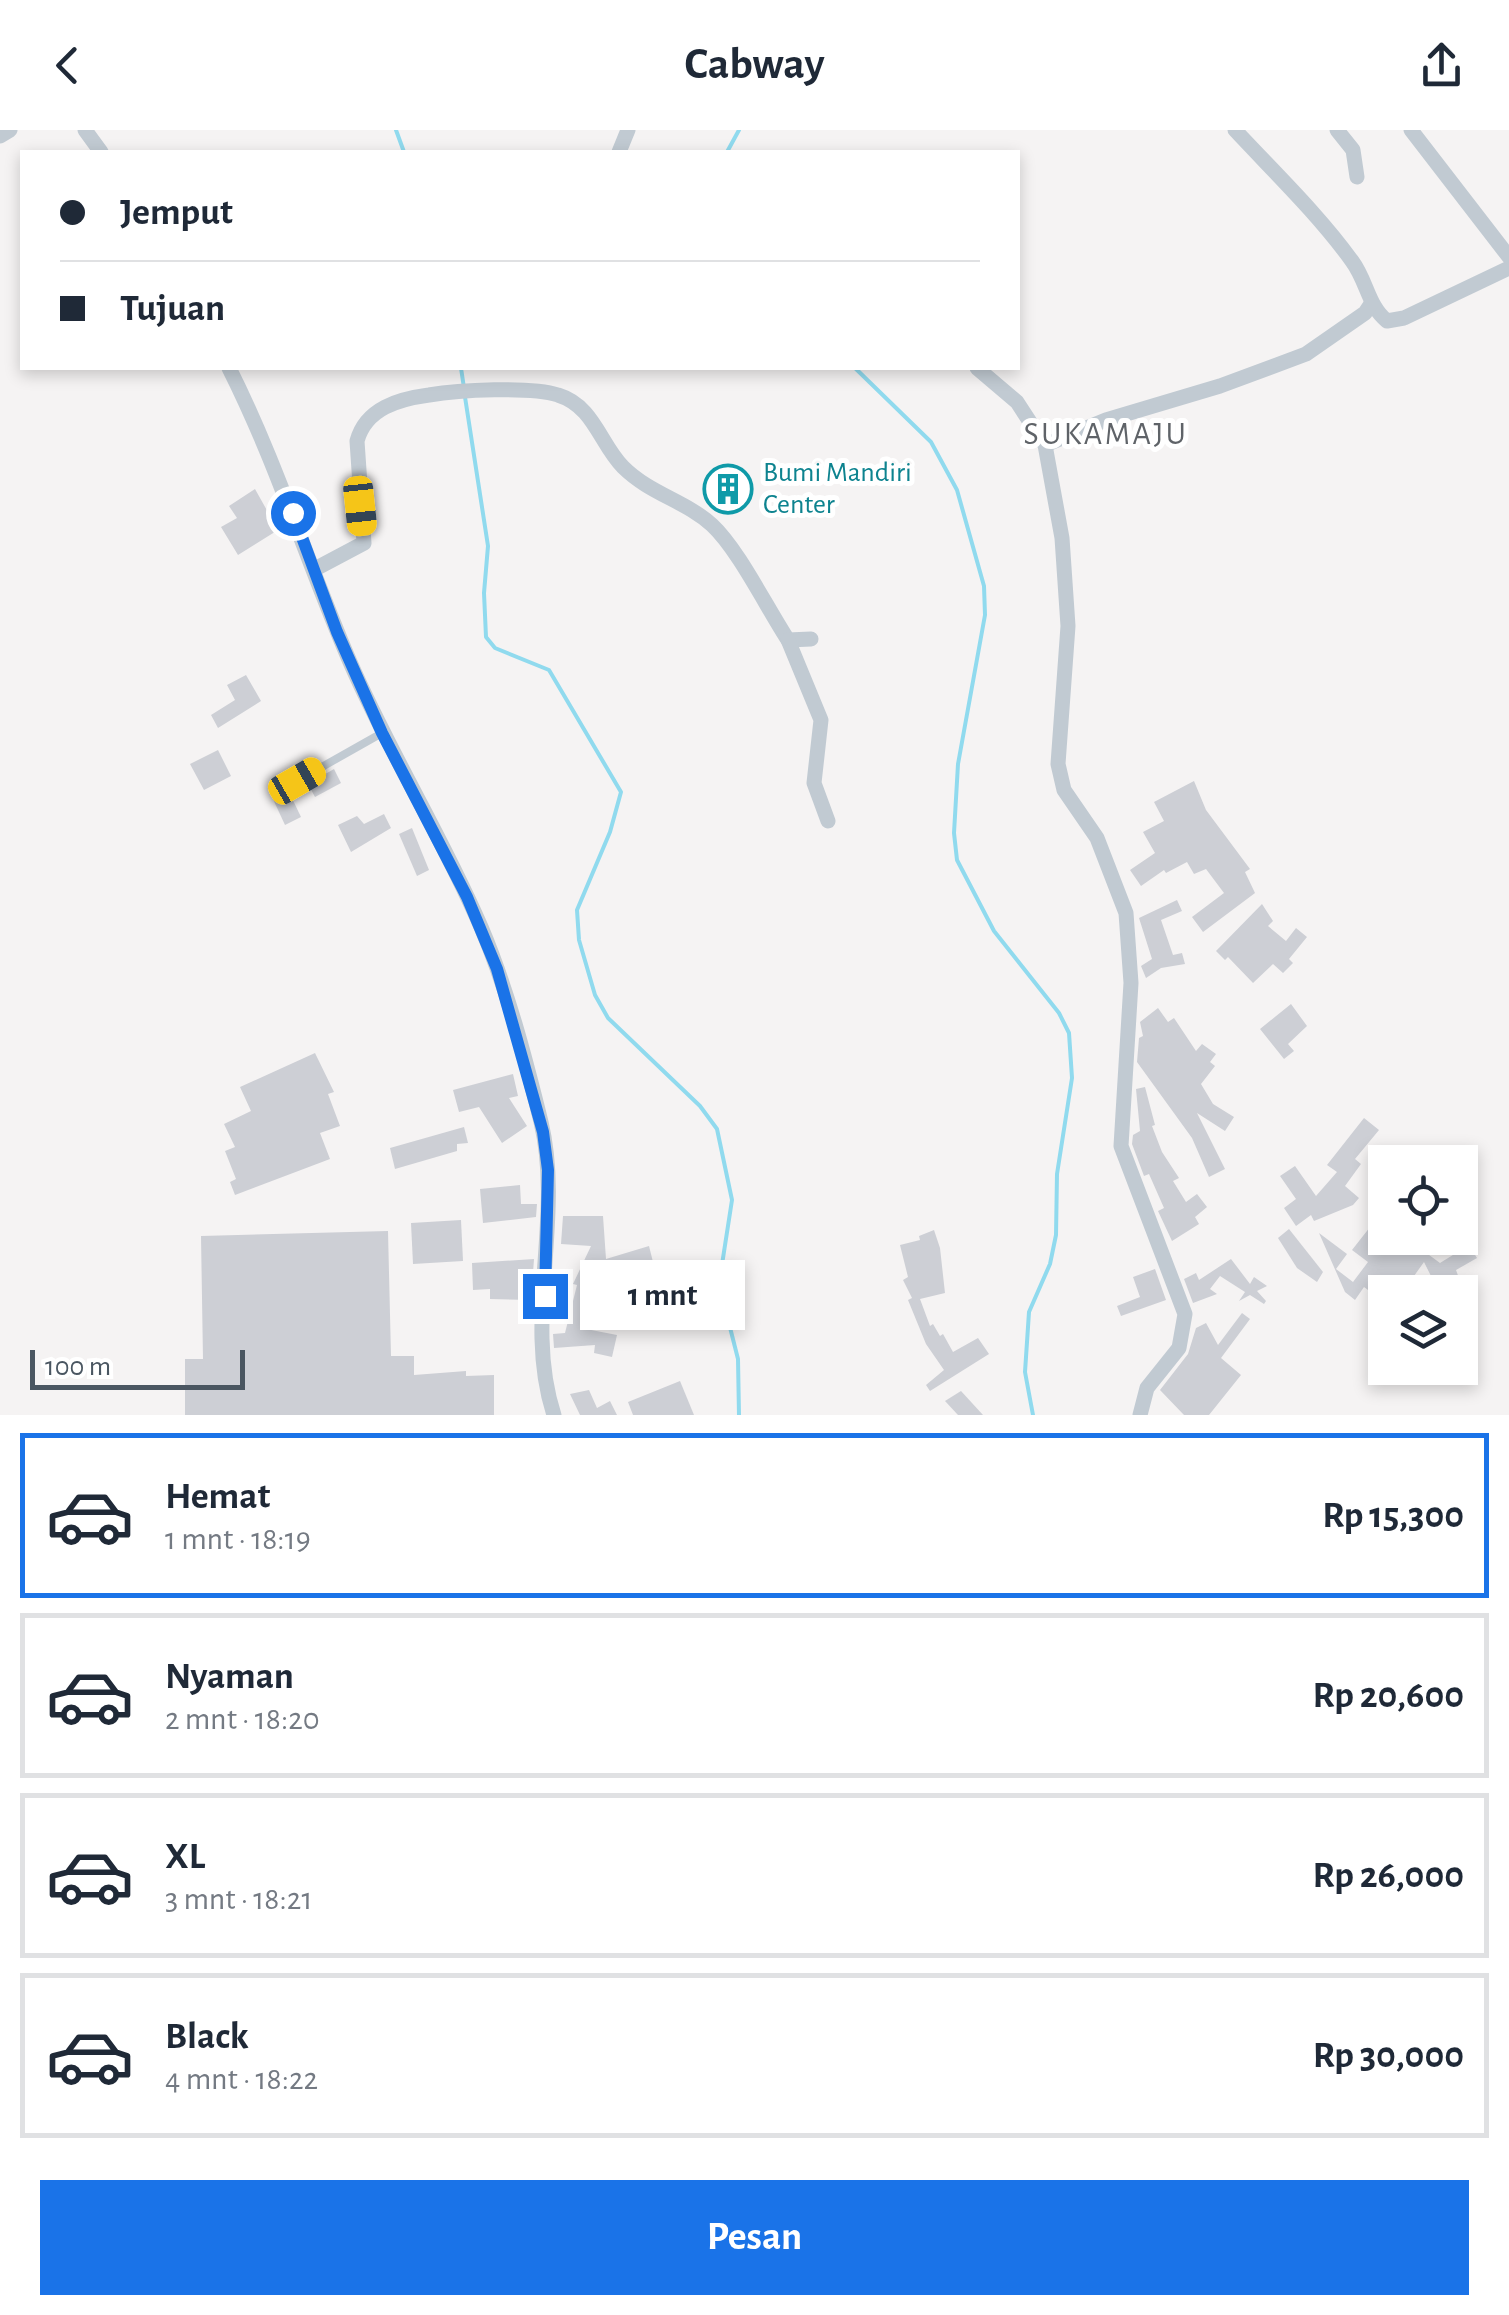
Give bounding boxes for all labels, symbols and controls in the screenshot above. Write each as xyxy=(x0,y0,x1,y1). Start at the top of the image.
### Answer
icon: back xyxy=(40,38,95,93)
icon: share xyxy=(1414,38,1469,93)
text: Cabway xyxy=(684,42,825,87)
text: Jemput xyxy=(120,194,233,232)
text: Tujuan xyxy=(120,290,225,328)
district label: SUKAMAJU xyxy=(1024,418,1188,450)
place label: Bumi Mandiri Center xyxy=(763,459,912,519)
building icon: Bumi Mandiri Center xyxy=(702,463,754,515)
car xyxy=(342,475,378,537)
route start xyxy=(271,491,316,536)
car xyxy=(264,753,330,809)
map controls xyxy=(1368,1145,1478,1385)
button: locate xyxy=(1368,1145,1478,1255)
callout: 1 mnt xyxy=(580,1261,745,1331)
route end xyxy=(523,1274,568,1319)
button: layers xyxy=(1368,1275,1478,1385)
text: 1 mnt xyxy=(628,1279,697,1311)
scale bar xyxy=(30,1345,245,1390)
text: 100 m xyxy=(45,1353,111,1381)
icon: car xyxy=(45,1471,135,1561)
text: Hemat xyxy=(165,1478,270,1516)
text: Rp 15,300 xyxy=(1322,1497,1464,1535)
text: 1 mnt · 18:19 xyxy=(165,1523,311,1555)
icon: car xyxy=(45,1651,135,1741)
text: Nyaman xyxy=(165,1658,294,1696)
text: Rp 20,600 xyxy=(1313,1677,1464,1715)
text: 2 mnt · 18:20 xyxy=(165,1703,320,1735)
icon: car xyxy=(45,1831,135,1921)
text: XL xyxy=(165,1838,205,1876)
text: Rp 26,000 xyxy=(1313,1857,1464,1895)
text: 3 mnt · 18:21 xyxy=(165,1883,312,1915)
icon: car xyxy=(45,2011,135,2101)
text: Black xyxy=(165,2018,249,2056)
text: Rp 30,000 xyxy=(1313,2037,1464,2075)
text: 4 mnt · 18:22 xyxy=(165,2063,318,2095)
button: Pesan xyxy=(40,2180,1469,2295)

